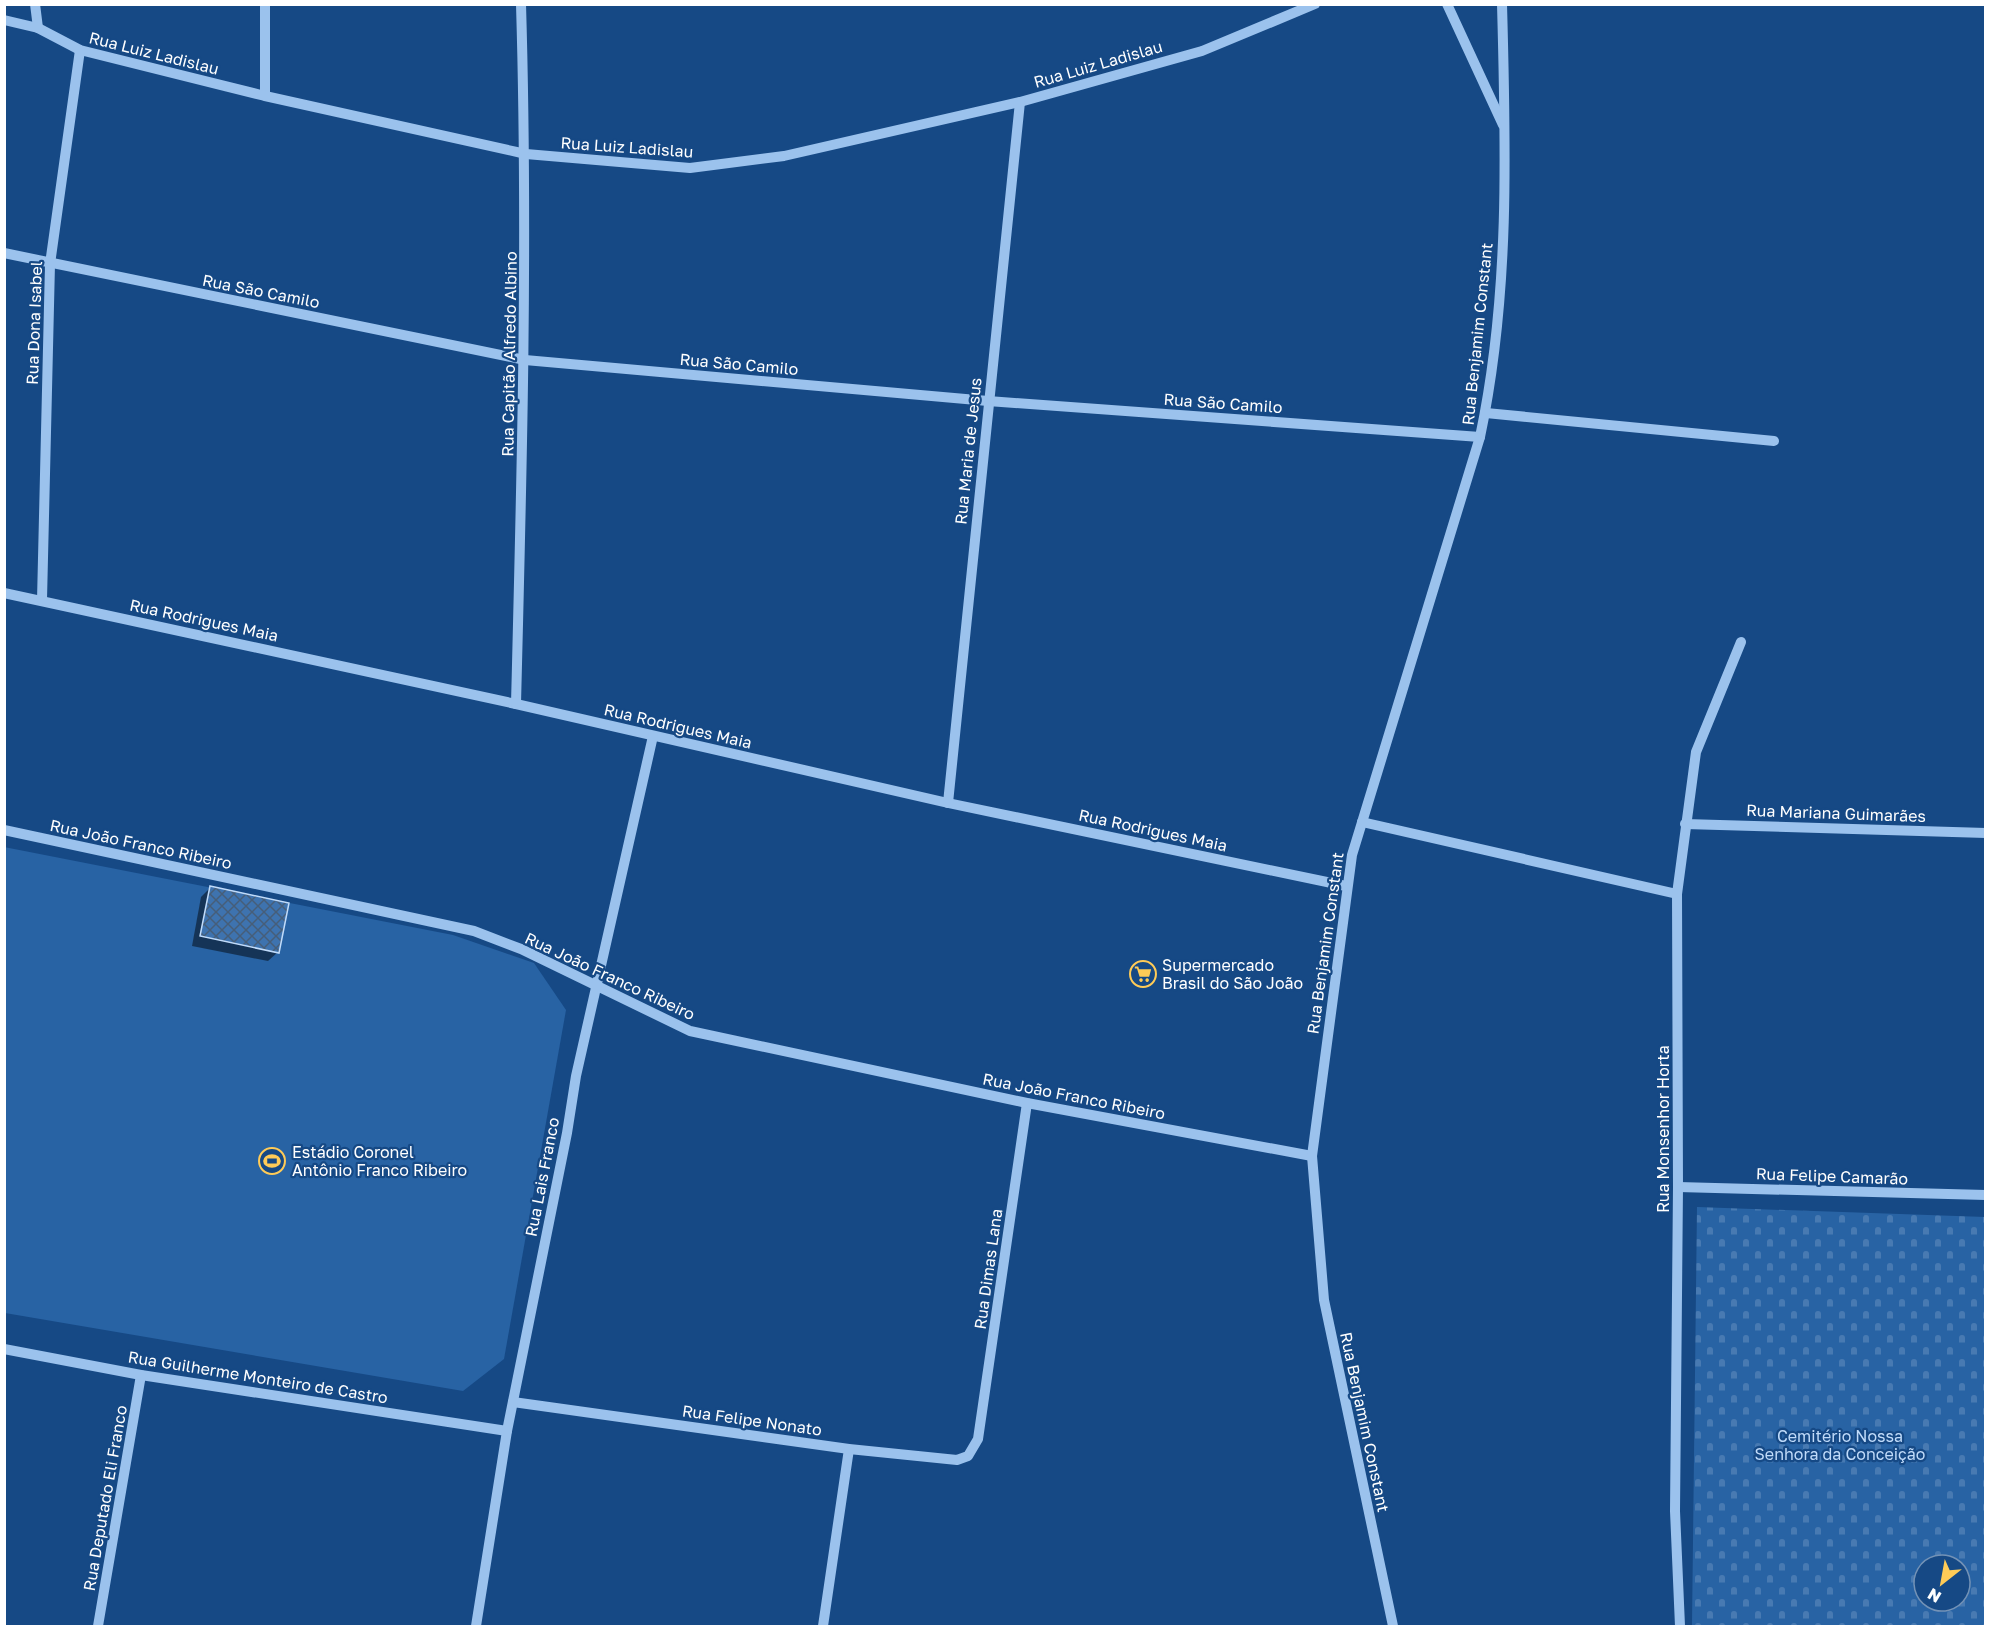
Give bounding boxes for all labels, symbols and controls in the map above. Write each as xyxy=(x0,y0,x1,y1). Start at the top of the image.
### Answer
street label: Rua Luiz Ladislau xyxy=(87,27,221,79)
street label: Rua Luiz Ladislau xyxy=(1031,36,1165,92)
street label: Rua Luiz Ladislau xyxy=(560,132,694,162)
street label: Rua Benjamim Constant xyxy=(1457,242,1497,426)
street label: Rua Capitão Alfredo Albino xyxy=(497,251,521,457)
street label: Rua Dona Isabel xyxy=(22,261,46,385)
street label: Rua São Camilo xyxy=(201,270,321,312)
street label: Rua São Camilo xyxy=(679,349,799,379)
street label: Rua Maria de Jesus xyxy=(950,377,986,525)
street label: Rua São Camilo xyxy=(1163,389,1283,417)
street label: Rua Rodrigues Maia xyxy=(128,594,280,646)
street label: Rua Rodrigues Maia xyxy=(602,699,754,753)
street label: Rua Mariana Guimarães xyxy=(1746,800,1926,826)
street label: Rua Rodrigues Maia xyxy=(1077,804,1229,856)
street label: Rua João Franco Ribeiro xyxy=(48,815,234,873)
street label: Rua Benjamim Constant xyxy=(1302,851,1348,1035)
street label: Rua João Franco Ribeiro xyxy=(522,928,698,1024)
place label: Supermercado Brasil do São João xyxy=(1162,955,1303,993)
supermarket icon: Supermercado Brasil do São João xyxy=(1128,959,1158,989)
street label: Rua Monsenhor Horta xyxy=(1653,1045,1673,1213)
street label: Rua João Franco Ribeiro xyxy=(981,1068,1167,1124)
street label: Rua Lais Franco xyxy=(521,1116,563,1238)
place label: Estádio Coronel Antônio Franco Ribeiro xyxy=(292,1142,467,1180)
sports icon: Estádio Coronel Antônio Franco Ribeiro xyxy=(257,1146,287,1176)
street label: Rua Felipe Camarão xyxy=(1756,1163,1908,1189)
street label: Rua Dimas Lana xyxy=(970,1207,1006,1331)
street label: Rua Benjamim Constant xyxy=(1336,1330,1394,1514)
street label: Rua Guilherme Monteiro de Castro xyxy=(127,1347,389,1407)
street label: Rua Felipe Nonato xyxy=(681,1400,823,1440)
street label: Rua Deputado Eli Franco xyxy=(79,1404,131,1592)
park label: Cemitério Nossa Senhora da Conceição xyxy=(1755,1426,1925,1464)
north arrow xyxy=(1912,1553,1972,1613)
text: N xyxy=(1924,1584,1945,1608)

